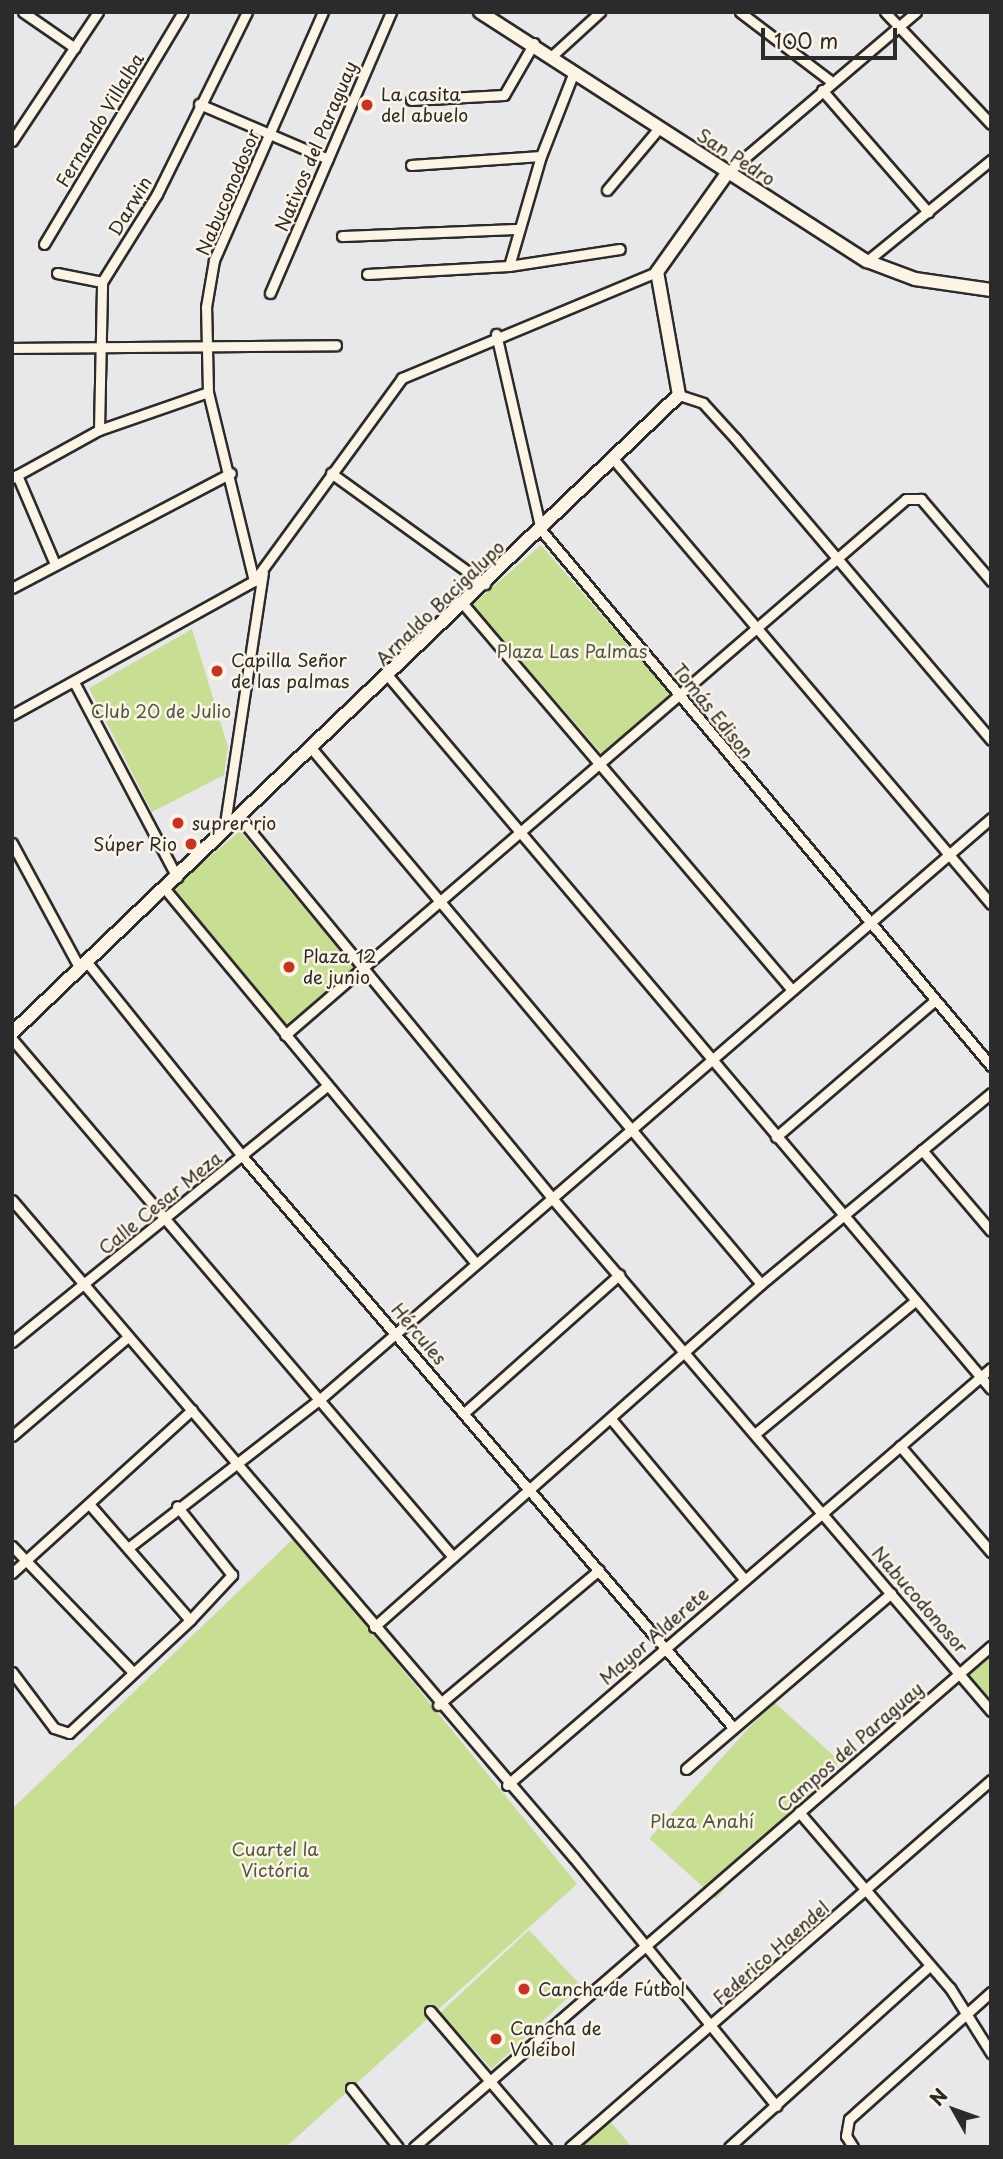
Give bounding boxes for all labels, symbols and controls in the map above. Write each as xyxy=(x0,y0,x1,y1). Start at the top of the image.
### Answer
scale bar xyxy=(765,14,902,58)
text: 100 m xyxy=(774,24,838,56)
street label: Fernando Villalba xyxy=(52,49,148,191)
street label: Nativos del Paraguay xyxy=(270,57,362,235)
place label: La casita del abuelo xyxy=(381,84,467,126)
marker: La casita del abuelo xyxy=(359,97,375,113)
street label: San Pedro xyxy=(694,124,778,190)
street label: Nabuconodosor xyxy=(192,126,264,258)
street label: Darwin xyxy=(104,172,156,240)
street label: Arnaldo Bacigalupo xyxy=(371,536,509,670)
park label: Plaza Las Palmas xyxy=(497,640,647,662)
place label: Capilla Señor de las palmas xyxy=(231,650,351,692)
street label: Tomás Edison xyxy=(668,659,758,763)
marker: Capilla Señor de las palmas xyxy=(209,663,225,679)
park label: Club 20 de Julio xyxy=(90,700,232,722)
place label: suprer rio xyxy=(192,812,277,834)
marker: suprer rio xyxy=(170,815,186,831)
place label: Súper Rio xyxy=(93,833,177,855)
marker: Súper Rio xyxy=(183,836,199,852)
place label: Plaza 12 de junio xyxy=(303,946,376,988)
marker: Plaza 12 de junio xyxy=(281,959,297,975)
street label: Calle Cesar Meza xyxy=(94,1147,226,1259)
street label: Hércules xyxy=(387,1299,451,1369)
street label: Nabucodonosor xyxy=(868,1542,972,1658)
street label: Mayor Alderete xyxy=(595,1583,713,1689)
street label: Campos del Paraguay xyxy=(772,1677,928,1817)
park label: Plaza Anahí xyxy=(650,1810,754,1832)
park label: Cuartel la Victória xyxy=(231,1839,319,1882)
street label: Federico Haendel xyxy=(709,1897,833,2009)
place label: Cancha de Fútbol xyxy=(538,1978,688,2000)
marker: Cancha de Fútbol xyxy=(516,1981,532,1997)
place label: Cancha de Voleibol xyxy=(510,2018,601,2060)
marker: Cancha de Voleibol xyxy=(488,2031,504,2047)
north arrow xyxy=(919,2075,989,2145)
text: N xyxy=(922,2082,953,2111)

